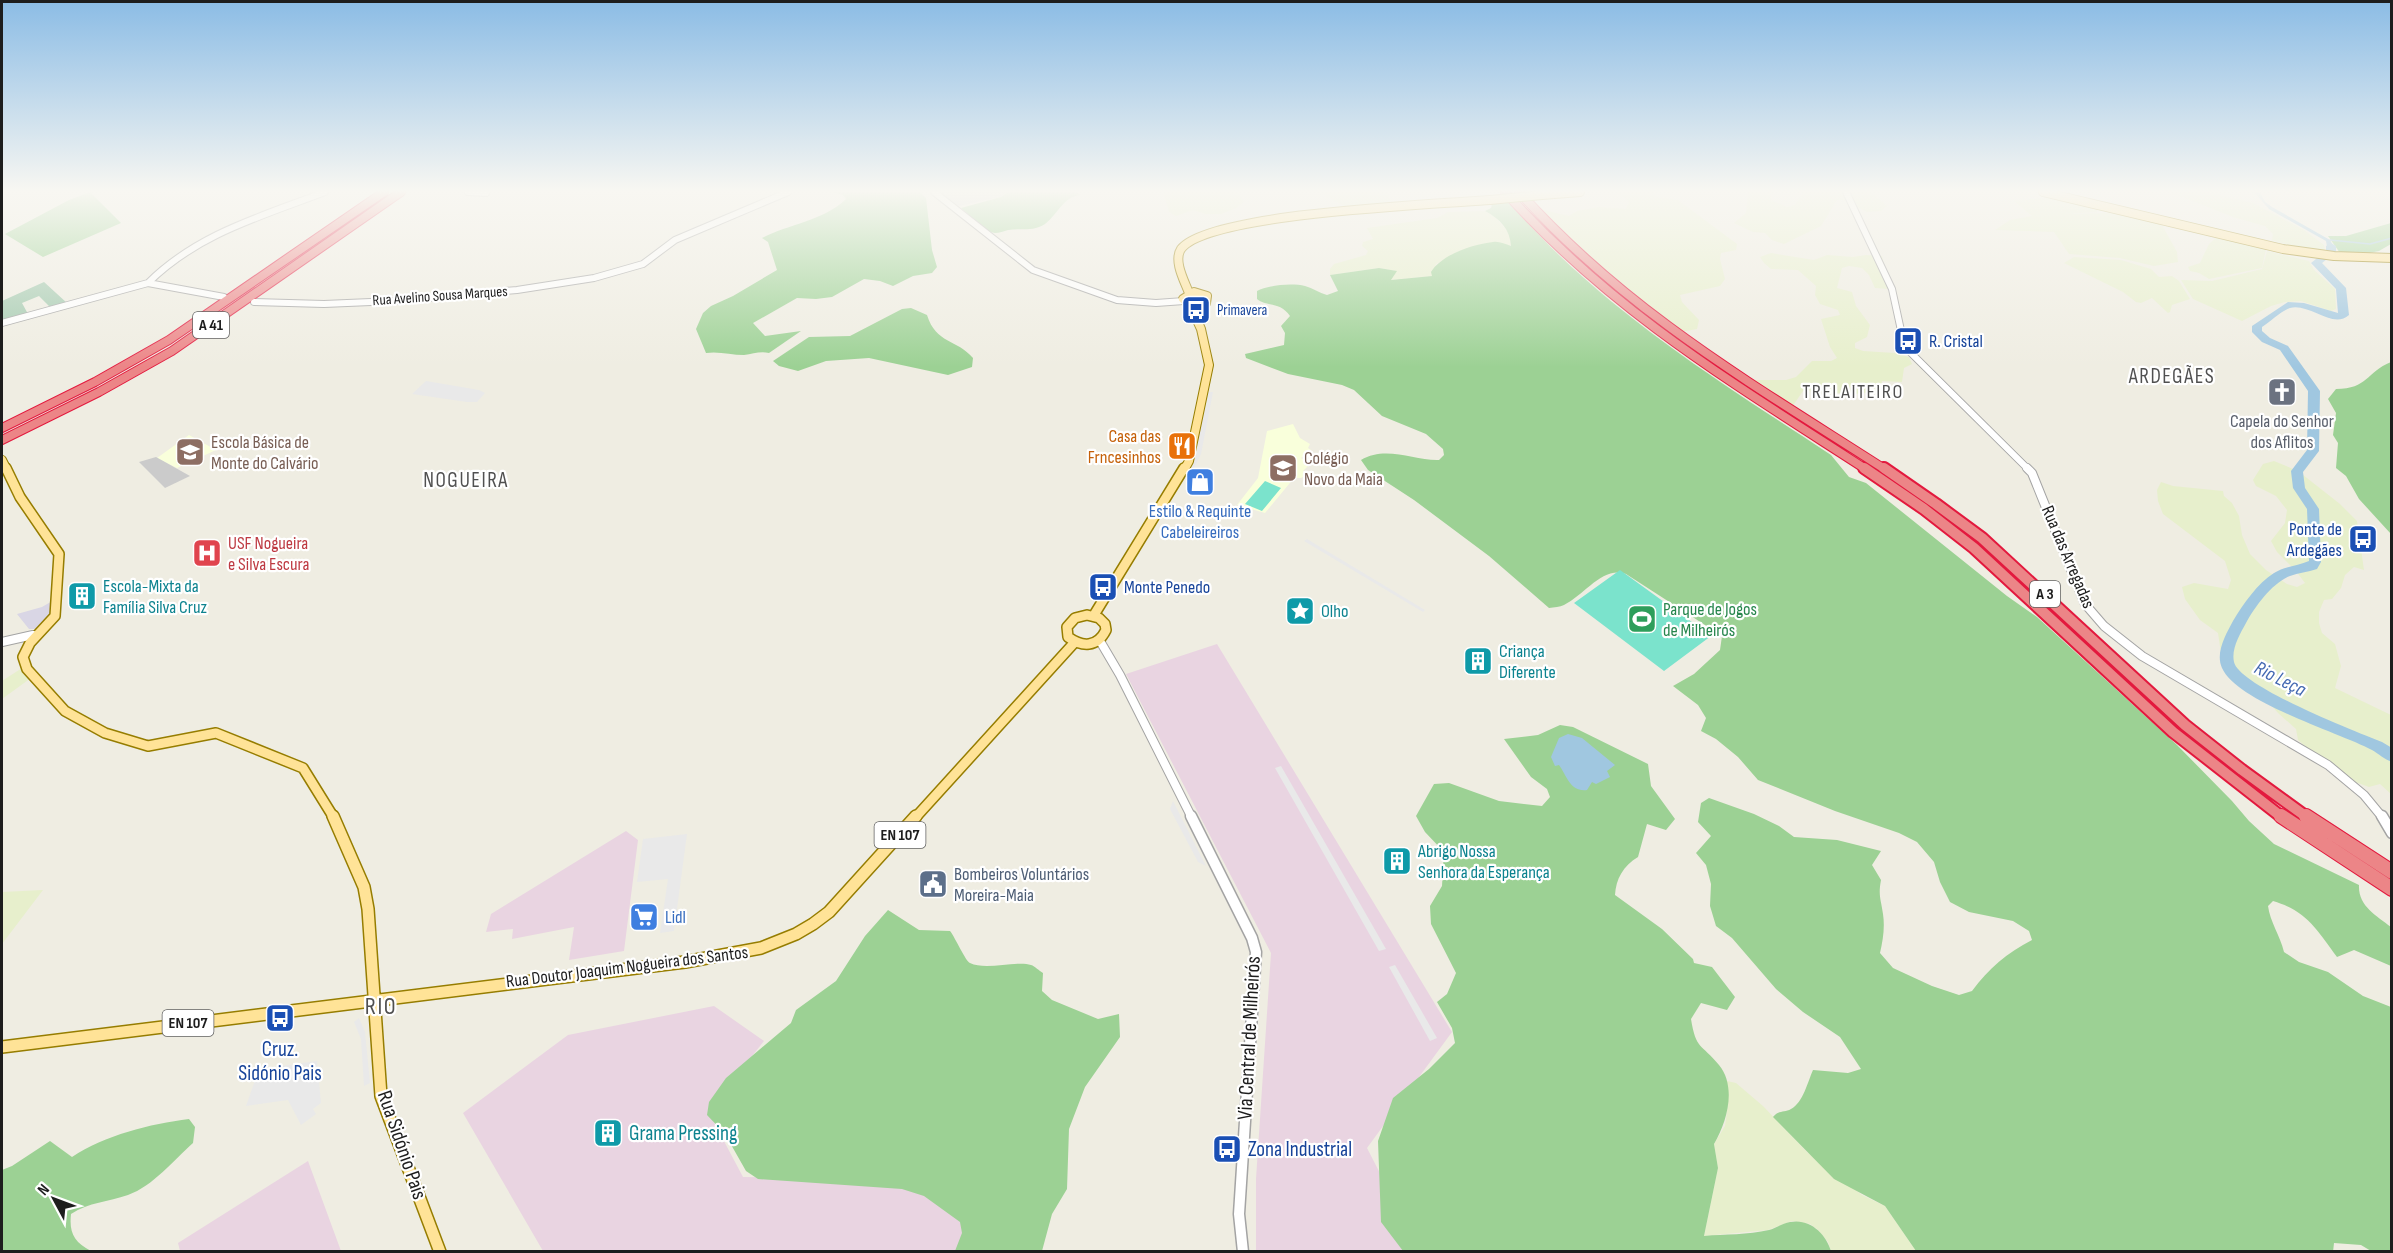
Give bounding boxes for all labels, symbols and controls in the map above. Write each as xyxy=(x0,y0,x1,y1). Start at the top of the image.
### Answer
street label: Rua Avelino Sousa Marques xyxy=(372,282,508,310)
bus stop icon: Primavera xyxy=(1180,294,1212,326)
place label: Primavera xyxy=(1217,301,1268,320)
road number: A 41 xyxy=(193,312,229,338)
bus stop icon: R. Cristal xyxy=(1892,325,1924,357)
place label: R. Cristal xyxy=(1929,331,1983,352)
district label: ARDEGÃES xyxy=(2128,364,2215,389)
church icon: Capela do Senhor dos Aflitos xyxy=(2266,376,2298,408)
district label: TRELAITEIRO xyxy=(1802,380,1904,404)
place label: Capela do Senhor dos Aflitos xyxy=(2230,411,2334,453)
place label: Casa das Frncesinhos xyxy=(1088,426,1161,468)
restaurant icon: Casa das Frncesinhos xyxy=(1166,430,1198,462)
place label: Escola Básica de Monte do Calvário xyxy=(211,432,319,474)
school or university icon: Escola Básica de Monte do Calvário xyxy=(174,436,206,468)
place label: Colégio Novo da Maia xyxy=(1304,448,1383,490)
school or university icon: Colégio Novo da Maia xyxy=(1267,452,1299,484)
shop icon: Estilo & Requinte Cabeleireiros xyxy=(1184,466,1216,498)
district label: NOGUEIRA xyxy=(423,468,509,493)
place label: Estilo & Requinte Cabeleireiros xyxy=(1149,501,1251,543)
street label: Rua das Arregadas xyxy=(2037,502,2099,612)
place label: Ponte de Ardegães xyxy=(2286,519,2342,561)
bus stop icon: Ponte de Ardegães xyxy=(2347,523,2379,555)
place label: USF Nogueira e Silva Escura xyxy=(228,533,309,575)
hospital icon: USF Nogueira e Silva Escura xyxy=(191,537,223,569)
bus stop icon: Monte Penedo xyxy=(1087,571,1119,603)
place label: Escola-Mixta da Família Silva Cruz xyxy=(103,576,207,618)
place label: Monte Penedo xyxy=(1124,577,1210,598)
building icon: Escola-Mixta da Família Silva Cruz xyxy=(66,580,98,612)
road number: A 3 xyxy=(2030,581,2060,607)
place icon: Olho xyxy=(1284,595,1316,627)
place label: Parque de Jogos de Milheirós xyxy=(1663,599,1757,641)
place label: Olho xyxy=(1321,601,1348,622)
sports icon: Parque de Jogos de Milheirós xyxy=(1626,603,1658,635)
place label: Criança Diferente xyxy=(1499,641,1556,683)
building icon: Criança Diferente xyxy=(1462,645,1494,677)
water label: Rio Leça xyxy=(2250,656,2310,702)
road number: EN 107 xyxy=(874,822,926,848)
place label: Abrigo Nossa Senhora da Esperança xyxy=(1417,841,1550,883)
building icon: Abrigo Nossa Senhora da Esperança xyxy=(1381,845,1413,877)
place label: Bombeiros Voluntários Moreira-Maia xyxy=(954,864,1089,906)
public building icon: Bombeiros Voluntários Moreira-Maia xyxy=(917,868,949,900)
supermarket icon: Lidl xyxy=(628,901,660,933)
place label: Lidl xyxy=(665,907,686,928)
street label: Rua Doutor Joaquim Nogueira dos Santos xyxy=(505,942,749,992)
street label: Via Central de Milheirós xyxy=(1232,956,1266,1120)
district label: RIO xyxy=(365,992,397,1021)
bus stop icon: Cruz. Sidónio Pais xyxy=(264,1002,296,1034)
road number: EN 107 xyxy=(162,1010,213,1036)
place label: Cruz. Sidónio Pais xyxy=(238,1037,322,1086)
street label: Rua Sidónio Pais xyxy=(372,1087,432,1203)
building icon: Grama Pressing xyxy=(592,1117,624,1149)
place label: Grama Pressing xyxy=(629,1121,737,1146)
bus stop icon: Zona Industrial xyxy=(1211,1133,1243,1165)
place label: Zona Industrial xyxy=(1248,1137,1352,1162)
north arrow xyxy=(24,1169,84,1229)
text: N xyxy=(34,1181,54,1200)

